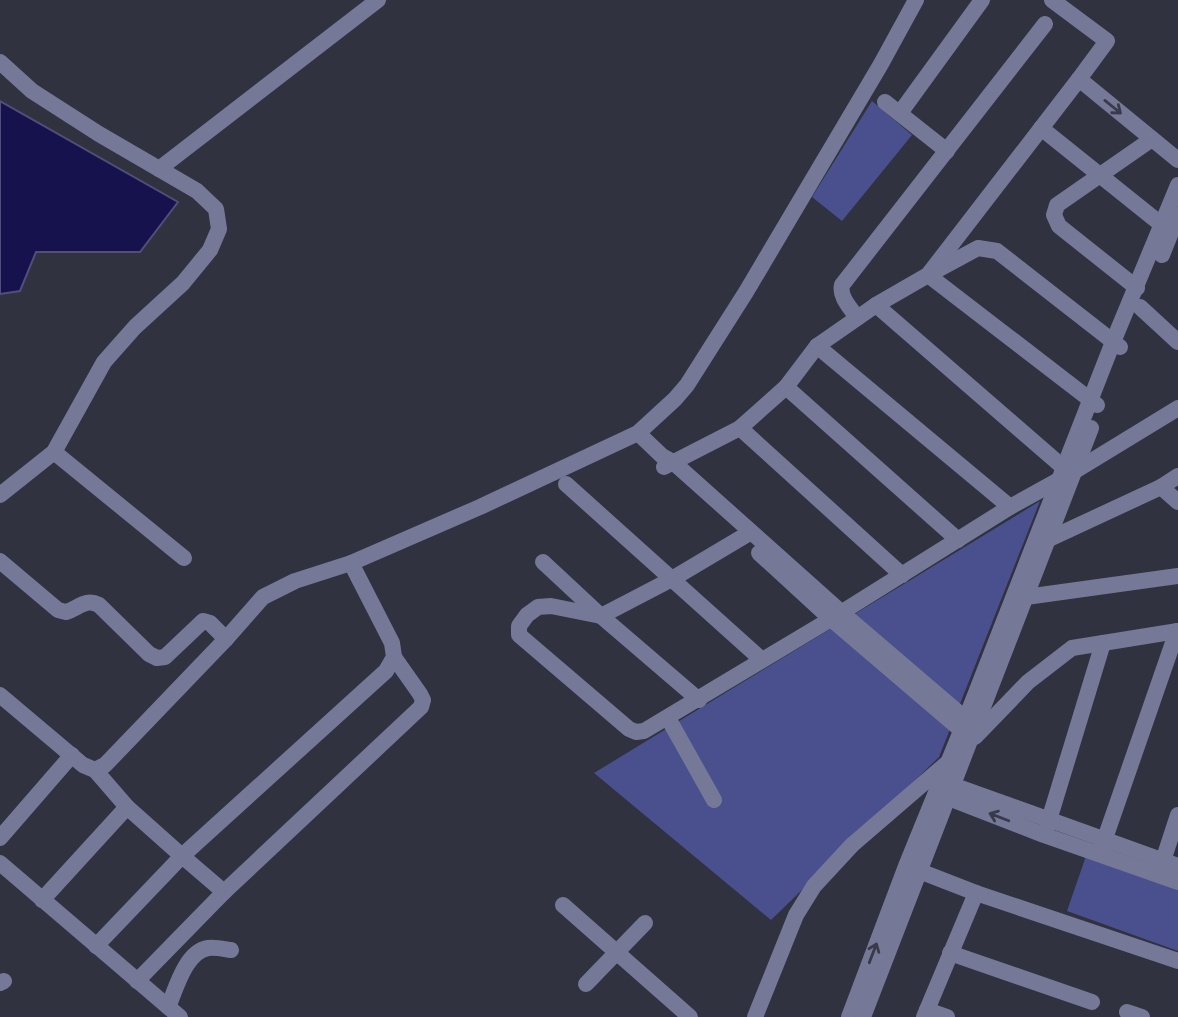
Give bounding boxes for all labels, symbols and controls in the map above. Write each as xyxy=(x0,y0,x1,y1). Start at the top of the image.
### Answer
one-way arrow xyxy=(1104,100,1122,115)
one-way arrow xyxy=(988,810,1010,823)
one-way arrow xyxy=(868,943,880,965)

